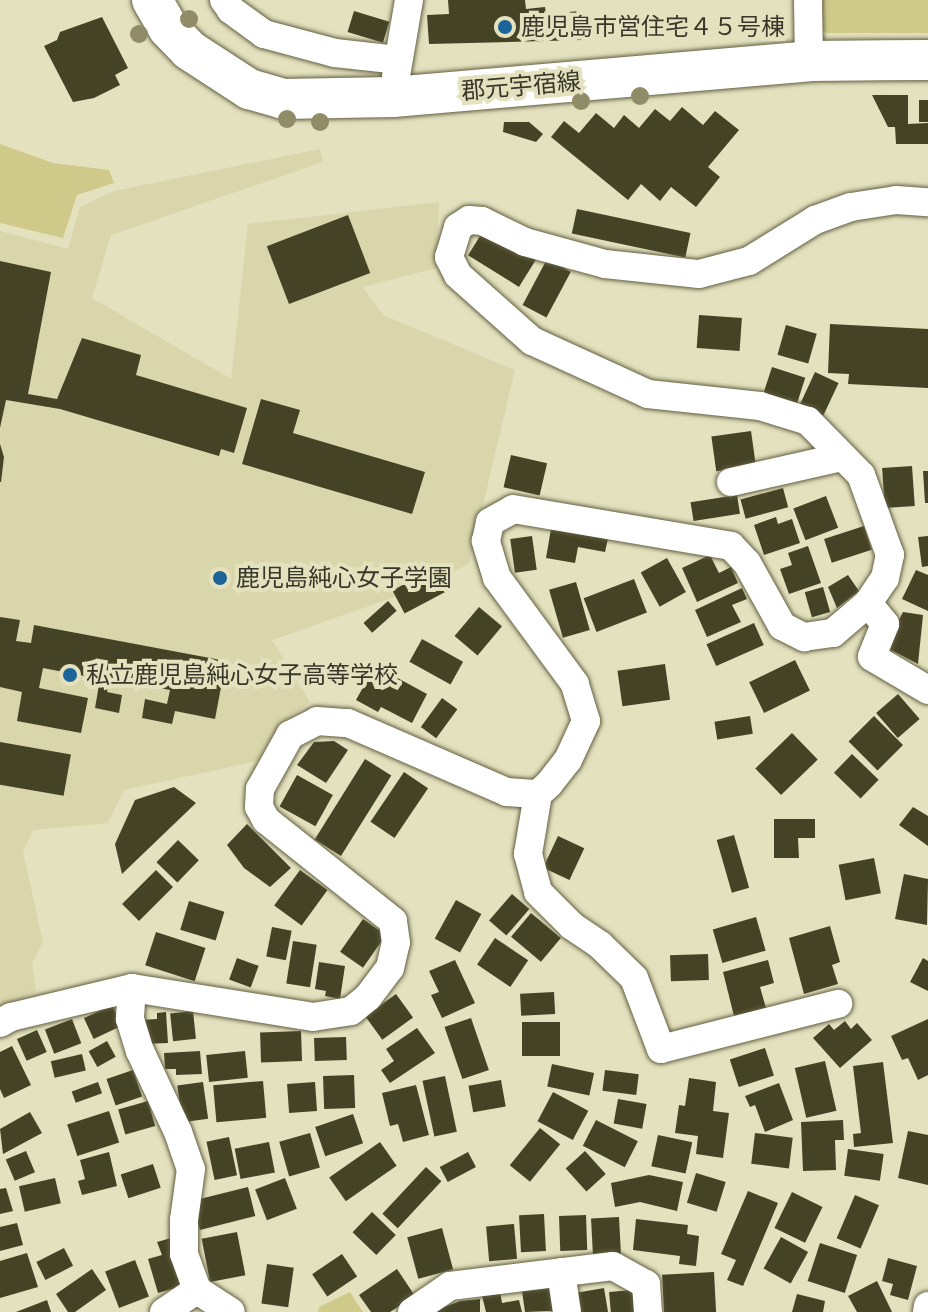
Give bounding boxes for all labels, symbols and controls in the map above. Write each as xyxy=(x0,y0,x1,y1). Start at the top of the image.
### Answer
place label: 鹿児島市営住宅４５号棟 xyxy=(521,13,785,41)
marker: 鹿児島市営住宅４５号棟 xyxy=(496,18,514,36)
street label: 郡元宇宿線 xyxy=(460,66,582,106)
place label: 鹿児島純心女子学園 xyxy=(236,564,452,592)
marker: 鹿児島純心女子学園 xyxy=(211,569,229,587)
place label: 私立鹿児島純心女子高等学校 xyxy=(86,661,398,689)
marker: 私立鹿児島純心女子高等学校 xyxy=(61,666,79,684)

